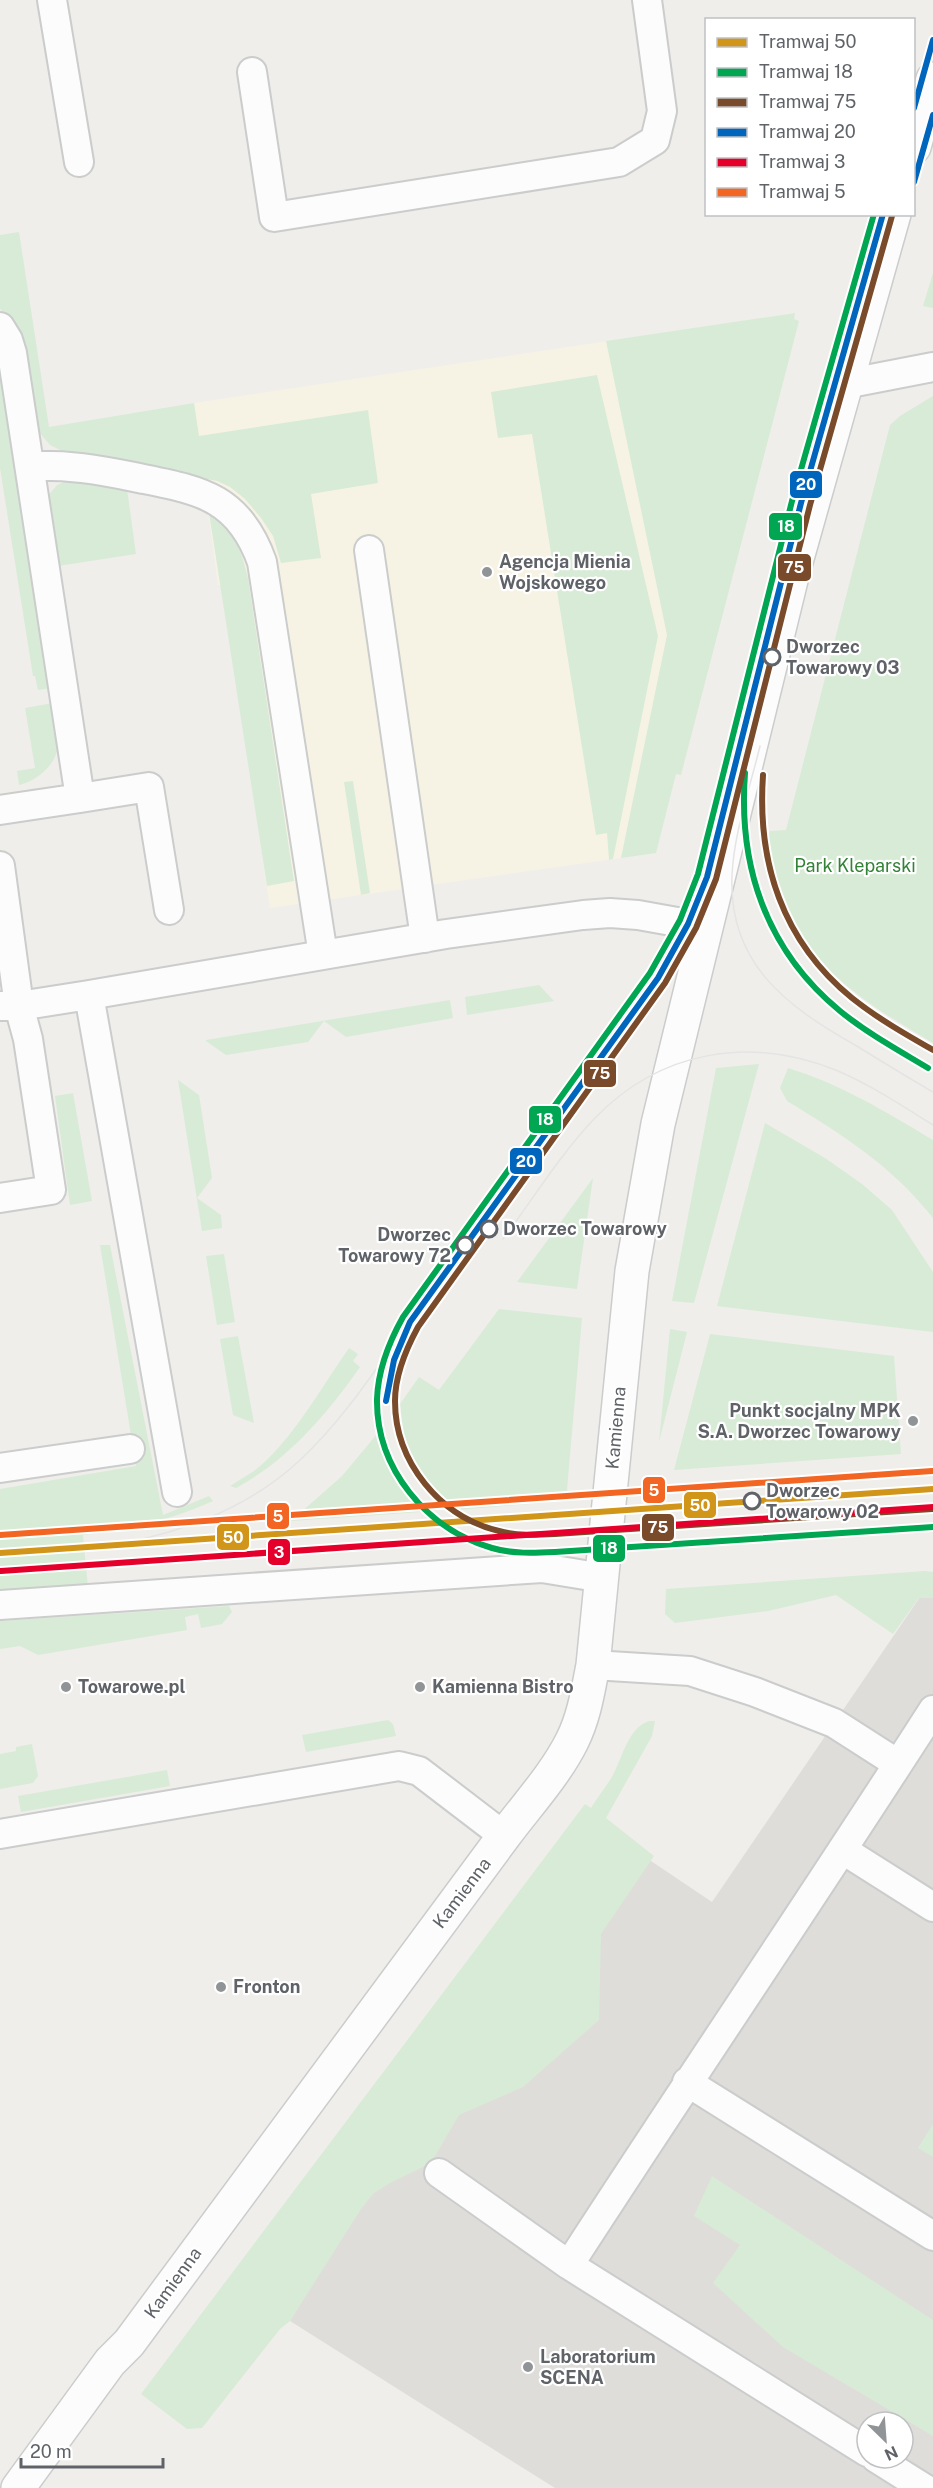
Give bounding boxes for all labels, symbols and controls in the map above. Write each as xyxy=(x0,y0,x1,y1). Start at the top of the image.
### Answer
legend xyxy=(705,18,915,216)
text: Tramwaj 50 xyxy=(759,31,856,52)
text: Tramwaj 18 xyxy=(759,61,853,82)
text: Tramwaj 75 xyxy=(759,91,856,112)
text: Tramwaj 20 xyxy=(759,121,856,142)
text: Tramwaj 3 xyxy=(759,151,845,172)
text: Tramwaj 5 xyxy=(759,181,845,202)
line badge: 20 xyxy=(789,470,823,499)
text: 20 xyxy=(796,475,816,494)
line badge: 18 xyxy=(768,512,803,541)
text: 18 xyxy=(777,517,795,536)
place label: Agencja Mienia Wojskowego xyxy=(499,551,631,593)
line badge: 75 xyxy=(777,553,812,582)
text: 75 xyxy=(784,558,805,577)
marker: Agencja Mienia Wojskowego xyxy=(480,565,494,579)
place label: Dworzec Towarowy 03 xyxy=(786,636,900,678)
marker: Dworzec Towarowy 03 xyxy=(763,648,781,666)
park label: Park Kleparski xyxy=(794,855,916,876)
line badge: 75 xyxy=(583,1059,617,1088)
text: 75 xyxy=(590,1064,611,1083)
line badge: 18 xyxy=(528,1105,562,1134)
text: 18 xyxy=(536,1110,554,1129)
line badge: 20 xyxy=(509,1147,543,1175)
text: 20 xyxy=(516,1152,536,1171)
place label: Dworzec Towarowy xyxy=(503,1218,667,1239)
marker: Dworzec Towarowy xyxy=(480,1220,498,1238)
place label: Dworzec Towarowy 72 xyxy=(338,1224,451,1266)
marker: Dworzec Towarowy 72 xyxy=(456,1236,474,1254)
street label: Kamienna xyxy=(601,1386,630,1470)
place label: Punkt socjalny MPK S.A. Dworzec Towarowy xyxy=(697,1400,901,1442)
marker: Punkt socjalny MPK S.A. Dworzec Towarowy xyxy=(906,1414,920,1428)
line badge: 5 xyxy=(642,1476,666,1504)
place label: Dworzec Towarowy 02 xyxy=(766,1480,879,1522)
text: 5 xyxy=(649,1481,660,1500)
line badge: 50 xyxy=(683,1491,717,1519)
marker: Dworzec Towarowy 02 xyxy=(743,1492,761,1510)
text: 50 xyxy=(689,1496,711,1515)
line badge: 5 xyxy=(266,1502,290,1530)
text: 5 xyxy=(273,1507,284,1526)
line badge: 75 xyxy=(641,1513,675,1542)
text: 75 xyxy=(648,1518,669,1537)
line badge: 50 xyxy=(216,1523,250,1551)
text: 50 xyxy=(222,1528,244,1547)
line badge: 18 xyxy=(592,1534,626,1563)
line badge: 3 xyxy=(267,1538,291,1566)
text: 18 xyxy=(600,1539,618,1558)
text: 3 xyxy=(274,1543,284,1562)
place label: Towarowe.pl xyxy=(78,1676,185,1697)
place label: Kamienna Bistro xyxy=(432,1676,574,1697)
marker: Towarowe.pl xyxy=(59,1680,73,1694)
marker: Kamienna Bistro xyxy=(413,1680,427,1694)
street label: Kamienna xyxy=(428,1853,495,1932)
place label: Fronton xyxy=(233,1976,300,1997)
marker: Fronton xyxy=(214,1980,228,1994)
street label: Kamienna xyxy=(140,2243,205,2322)
place label: Laboratorium SCENA xyxy=(540,2346,656,2388)
marker: Laboratorium SCENA xyxy=(521,2360,535,2374)
north arrow xyxy=(855,2410,915,2470)
scale bar xyxy=(21,2431,164,2469)
text: 20 m xyxy=(30,2441,72,2462)
text: N xyxy=(881,2442,901,2464)

